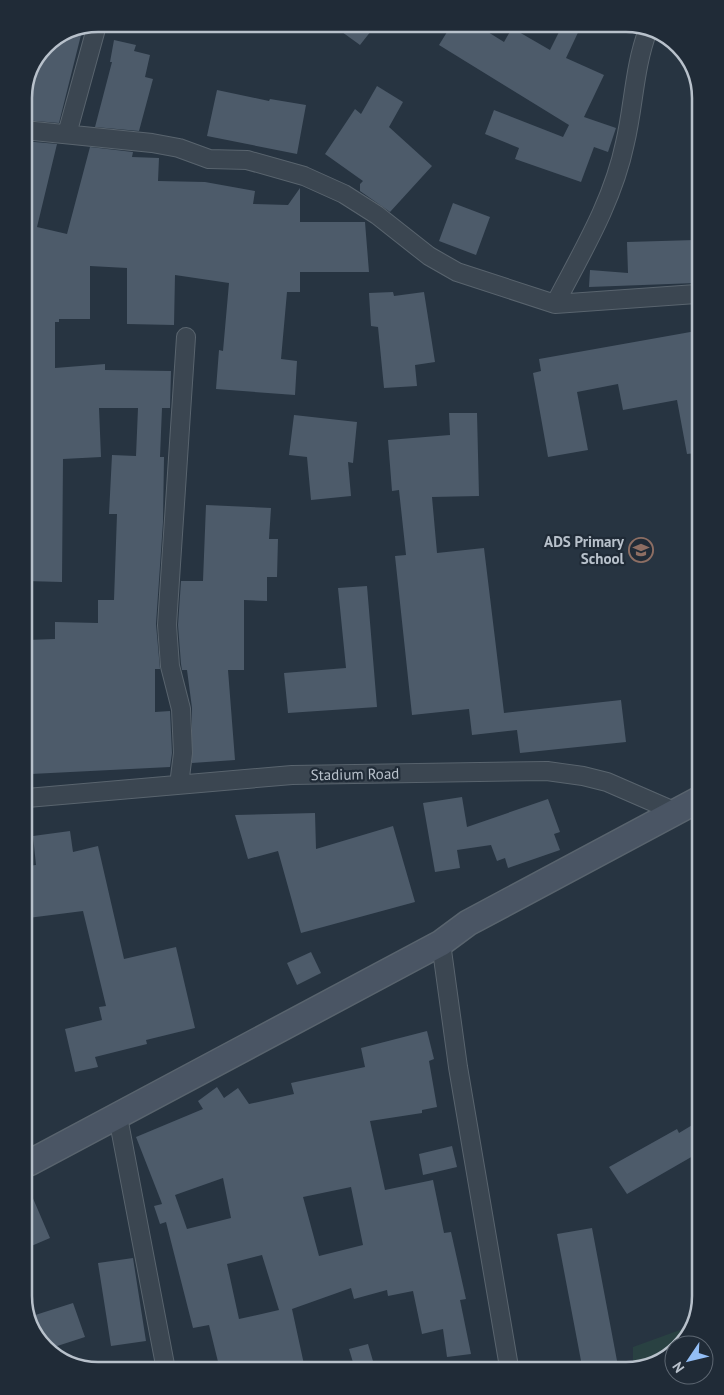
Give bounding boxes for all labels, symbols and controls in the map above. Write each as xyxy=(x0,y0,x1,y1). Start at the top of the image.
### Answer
place label: ADS Primary School xyxy=(544,532,625,568)
school or university icon: ADS Primary School xyxy=(628,537,654,563)
street label: Stadium Road xyxy=(311,764,399,784)
north arrow xyxy=(664,1335,714,1385)
text: N xyxy=(668,1359,688,1376)

